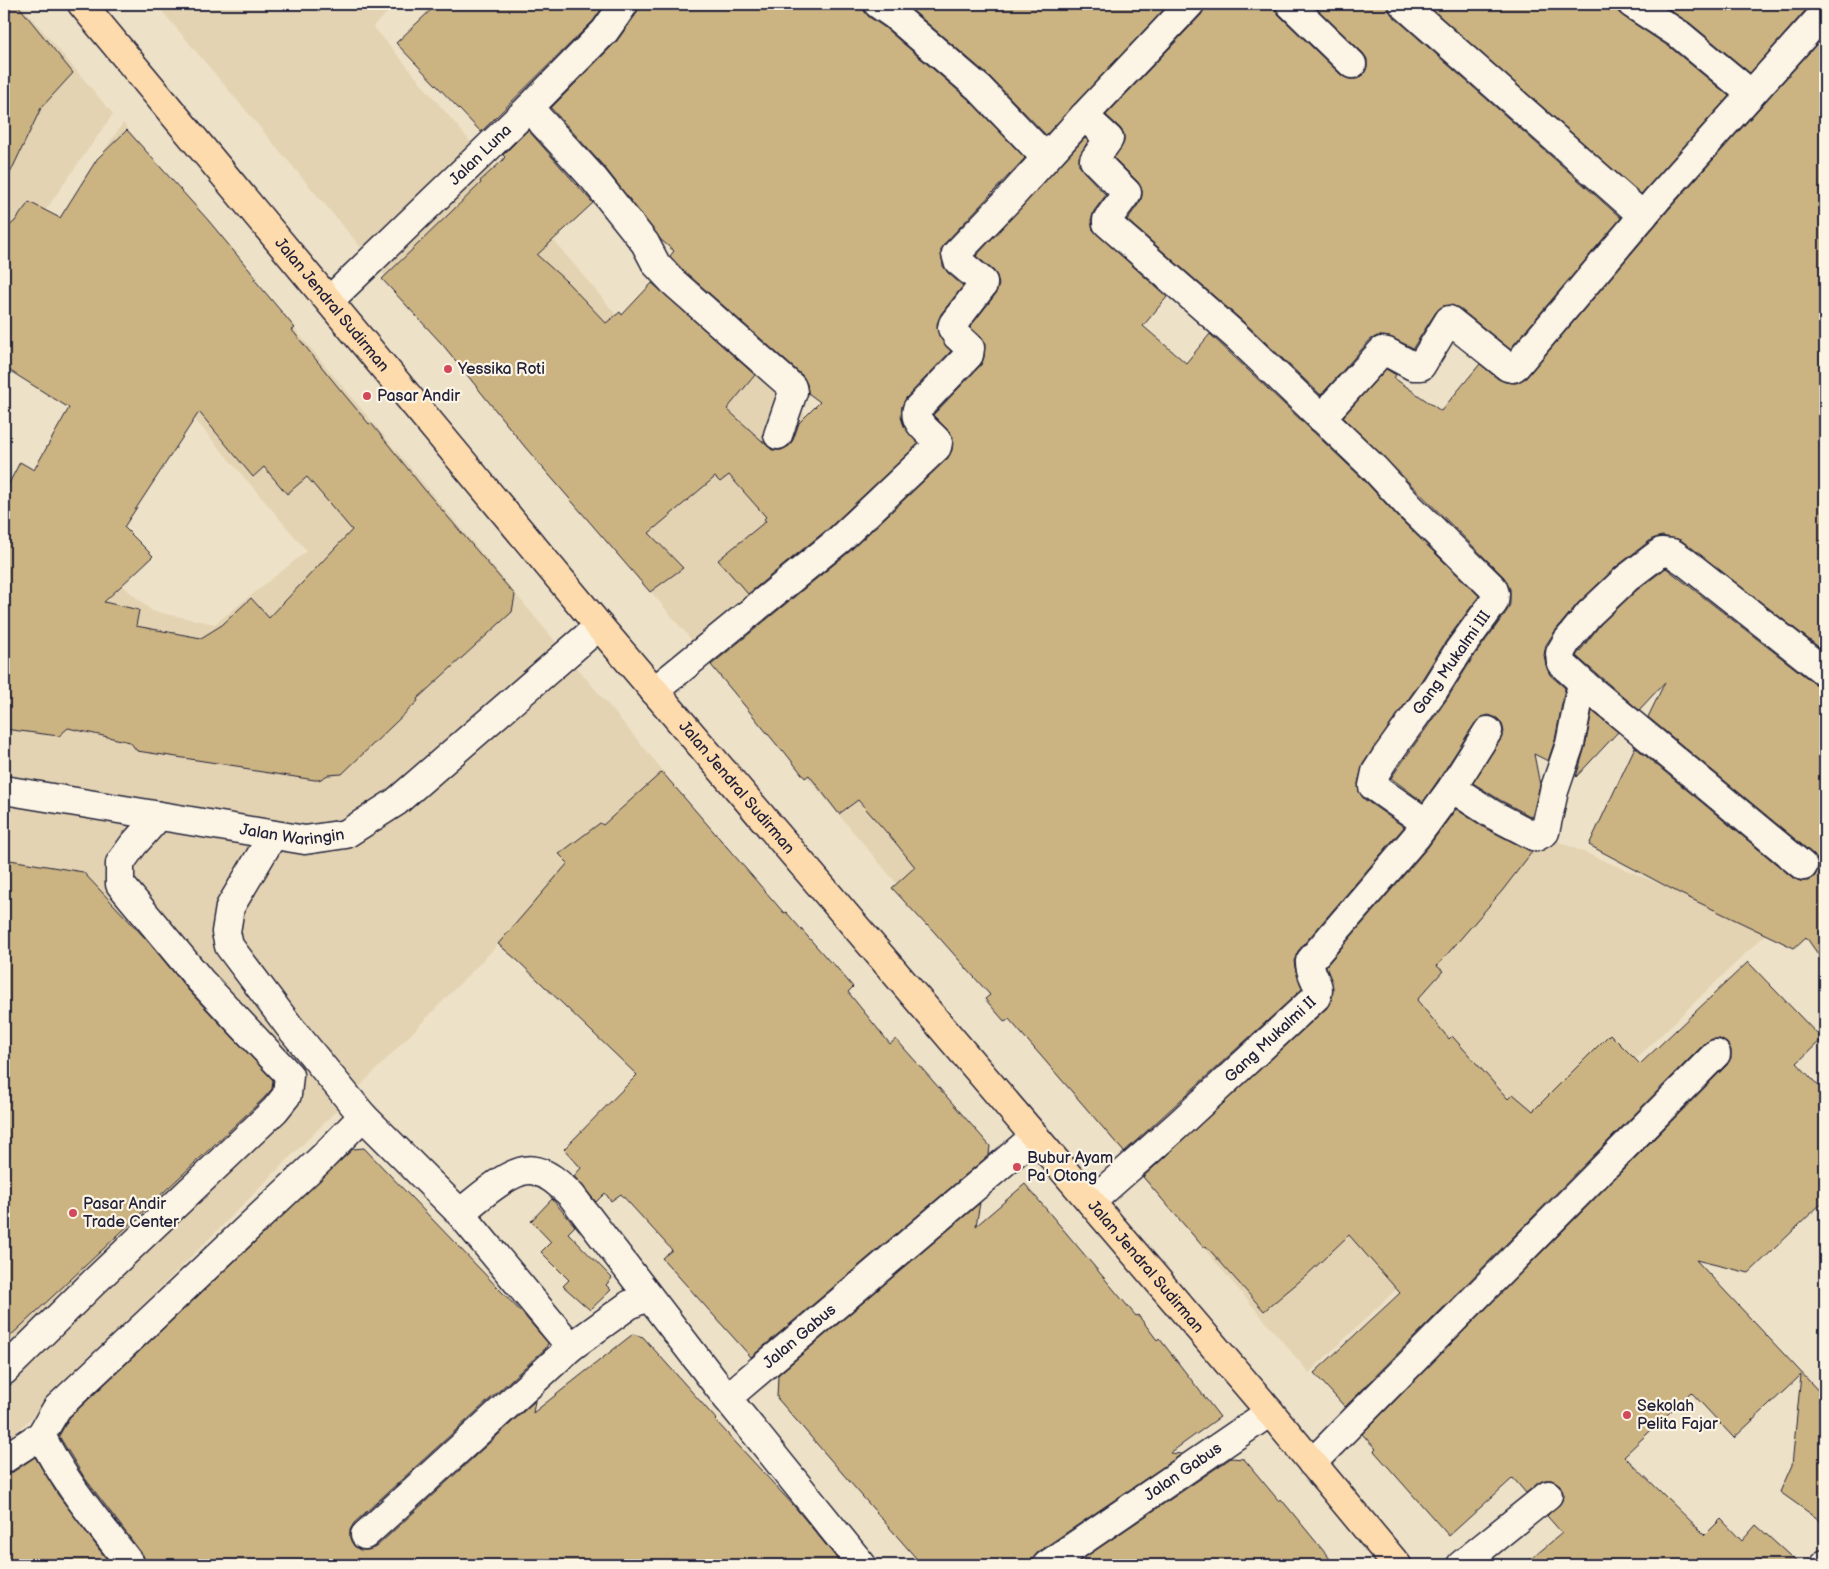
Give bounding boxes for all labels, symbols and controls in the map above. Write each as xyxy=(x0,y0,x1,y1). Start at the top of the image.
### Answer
street label: Jalan Luna xyxy=(445,121,516,189)
street label: Jalan Jendral Sudirman xyxy=(271,234,393,376)
place label: Yessika Roti xyxy=(457,360,545,379)
marker: Yessika Roti xyxy=(442,363,454,375)
place label: Pasar Andir xyxy=(377,387,460,406)
marker: Pasar Andir xyxy=(361,390,373,402)
street label: Gang Mukalmi III xyxy=(1409,607,1495,719)
street label: Jalan Jendral Sudirman xyxy=(675,717,799,858)
street label: Jalan Waringin xyxy=(238,820,346,850)
street label: Gang Mukalmi II xyxy=(1221,992,1320,1086)
place label: Bubur Ayam Pa' Otong xyxy=(1027,1149,1113,1186)
marker: Bubur Ayam Pa' Otong xyxy=(1011,1161,1023,1173)
place label: Pasar Andir Trade Center xyxy=(83,1195,179,1232)
street label: Jalan Jendral Sudirman xyxy=(1084,1196,1208,1337)
marker: Pasar Andir Trade Center xyxy=(67,1207,79,1219)
street label: Jalan Gabus xyxy=(759,1300,840,1373)
place label: Sekolah Pelita Fajar xyxy=(1637,1397,1718,1434)
marker: Sekolah Pelita Fajar xyxy=(1621,1409,1633,1421)
street label: Jalan Gabus xyxy=(1141,1438,1226,1505)

